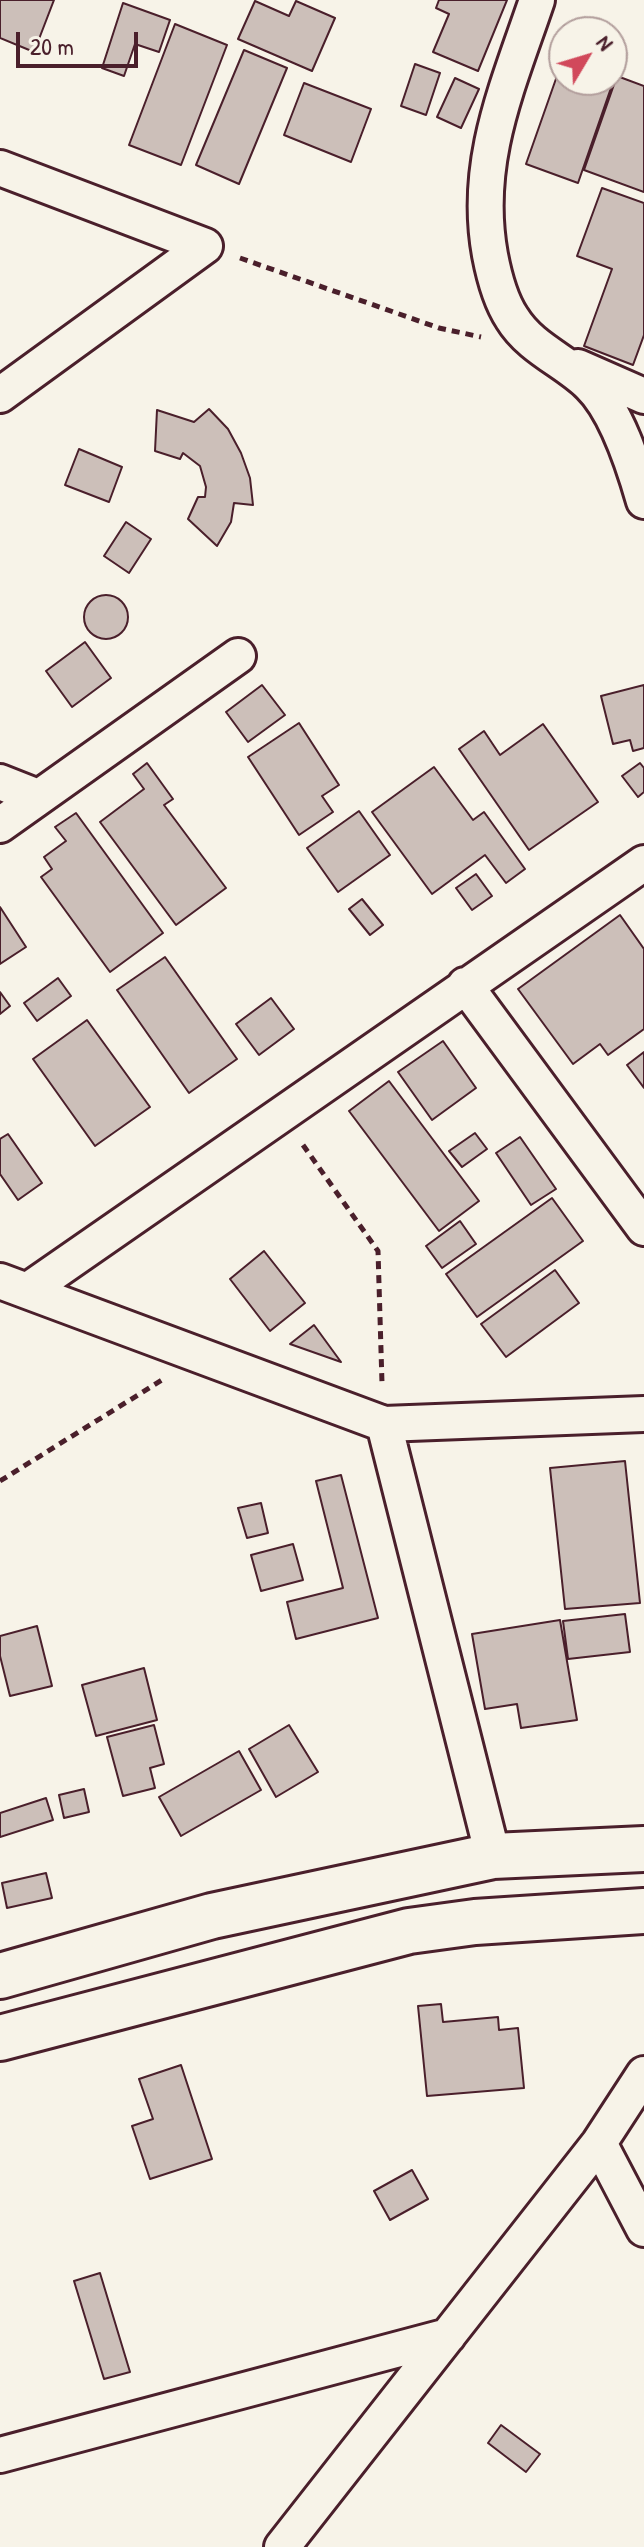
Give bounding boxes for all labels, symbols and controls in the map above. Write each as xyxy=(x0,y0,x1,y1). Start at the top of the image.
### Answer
scale bar xyxy=(20,16,142,66)
north arrow xyxy=(548,16,628,96)
text: N xyxy=(590,29,621,56)
text: 20 m xyxy=(30,30,74,62)

